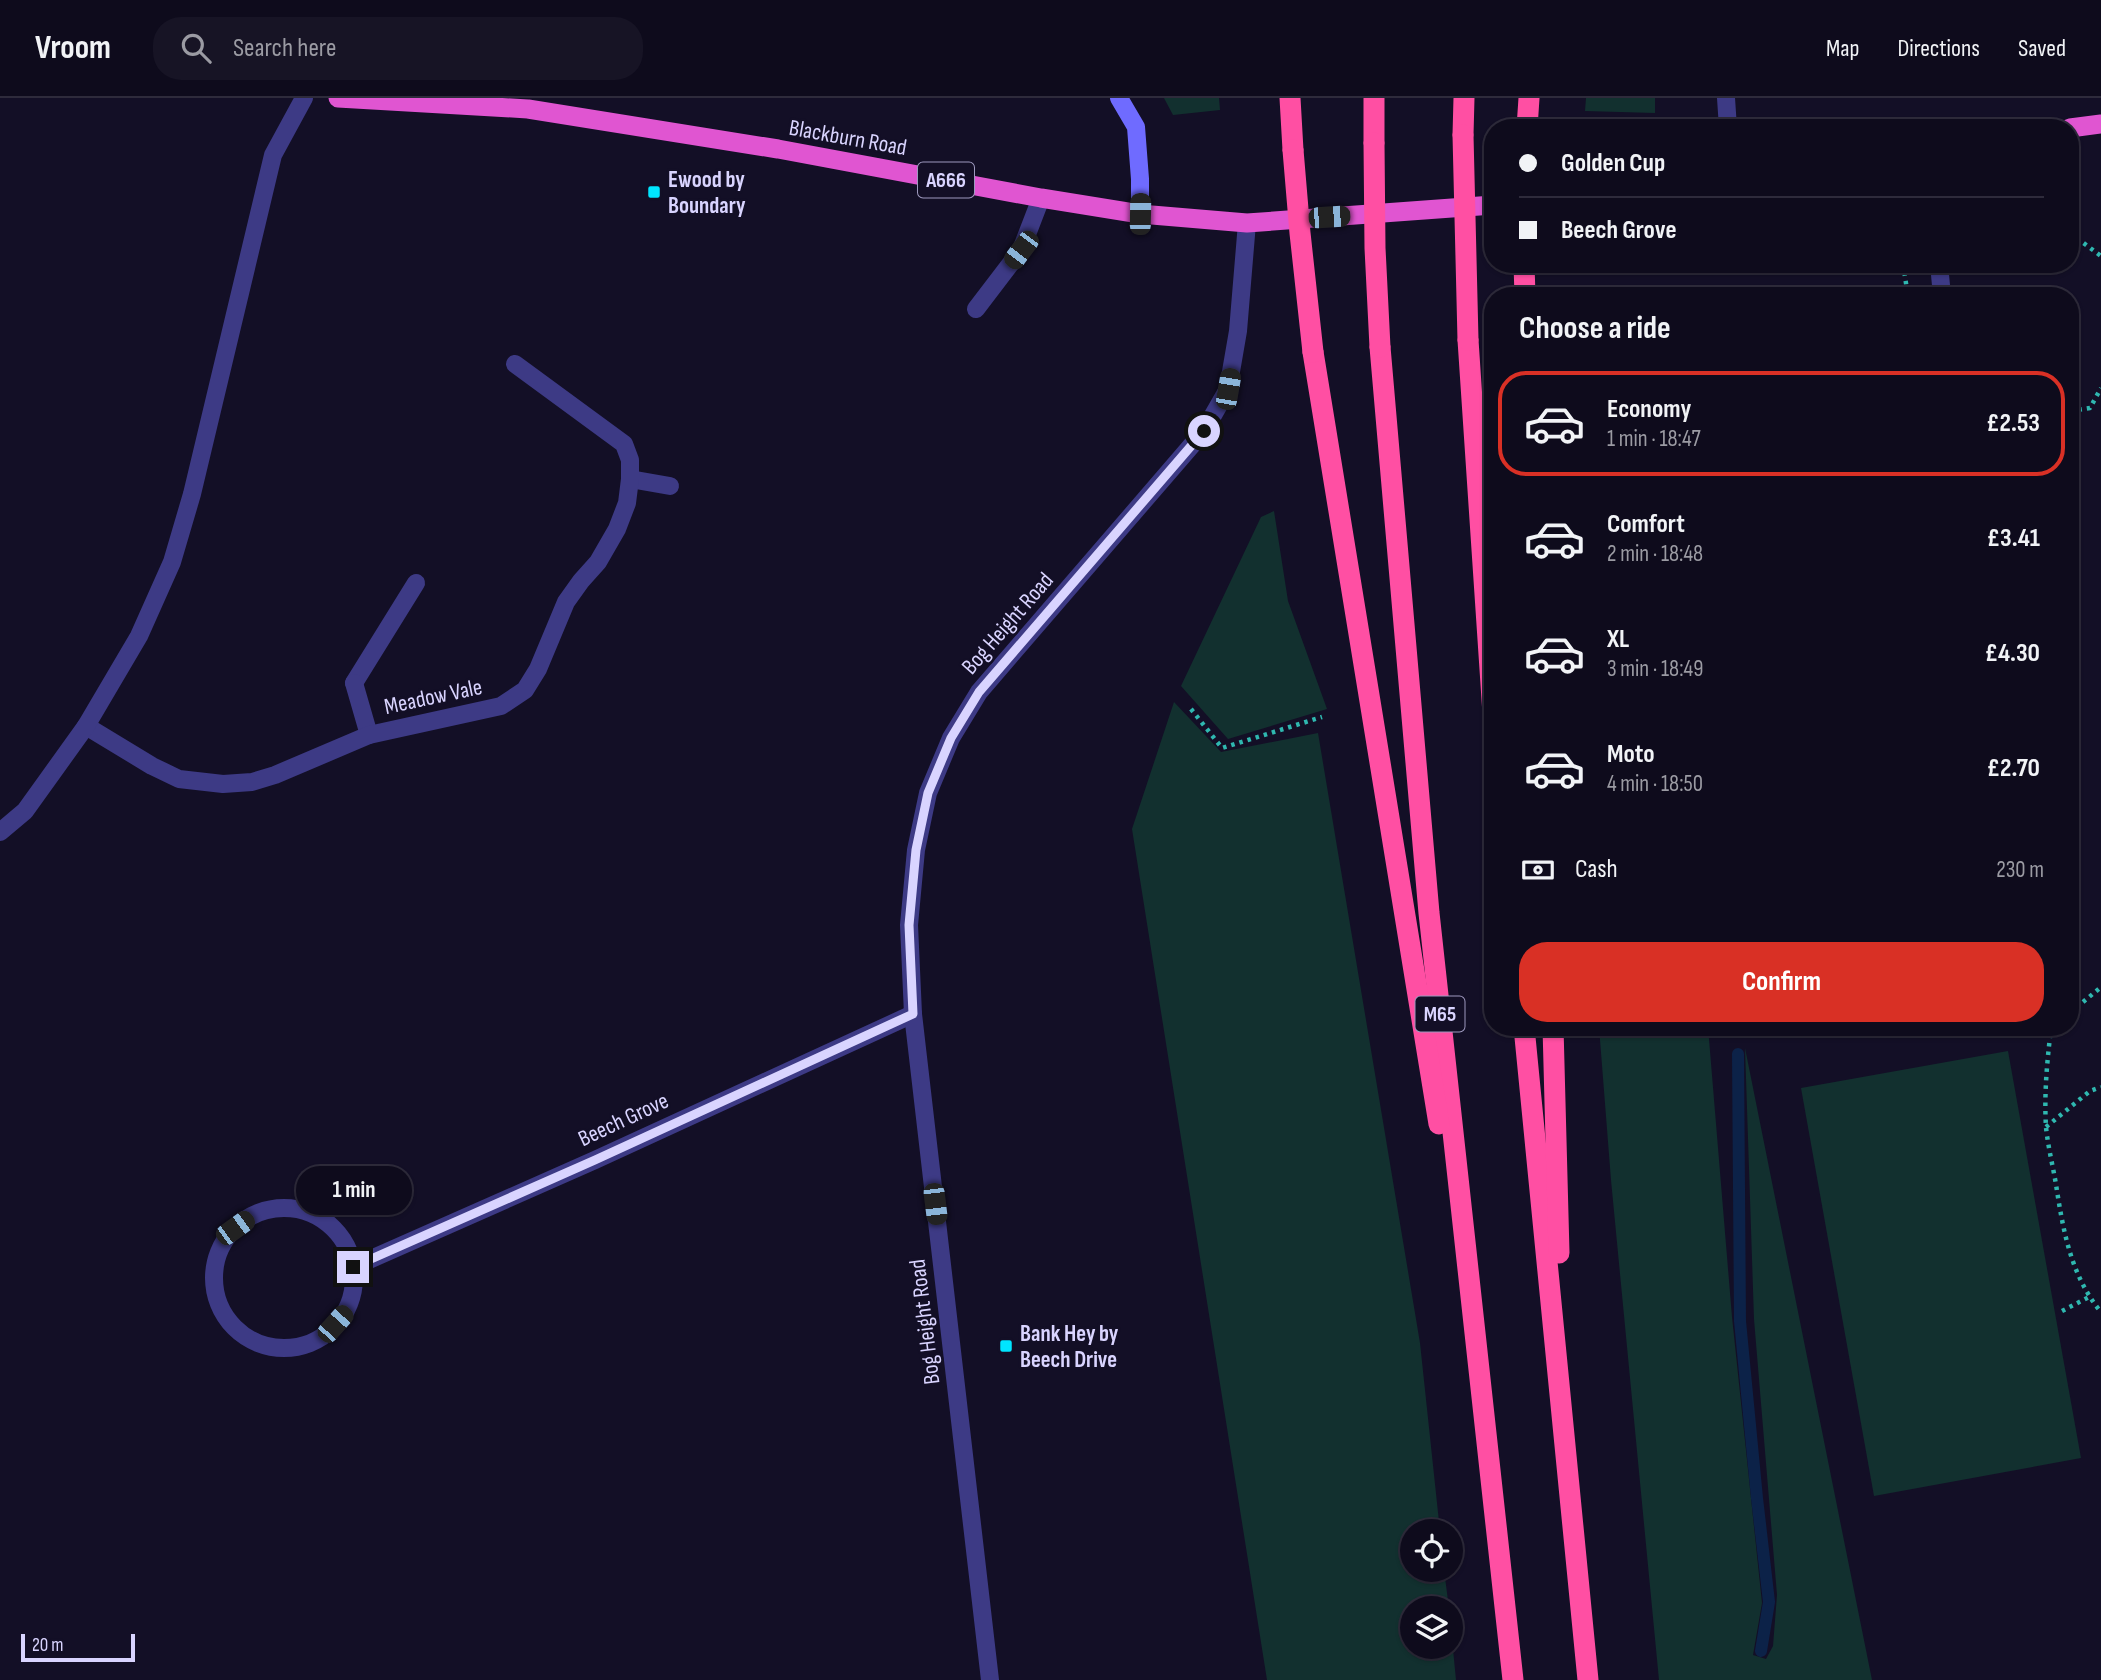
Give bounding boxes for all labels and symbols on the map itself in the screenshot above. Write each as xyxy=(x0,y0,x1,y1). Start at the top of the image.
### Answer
street label: Blackburn Road xyxy=(787,114,909,162)
road number: A666 xyxy=(918,162,974,198)
place label: Ewood by Boundary xyxy=(668,166,746,220)
marker: Ewood by Boundary xyxy=(646,184,662,200)
car xyxy=(1130,193,1151,235)
car xyxy=(1308,205,1351,229)
car xyxy=(1000,227,1043,273)
car xyxy=(1215,366,1242,412)
route start xyxy=(1188,415,1220,447)
street label: Bog Height Road xyxy=(956,567,1060,680)
street label: Meadow Vale xyxy=(382,673,485,721)
road number: M65 xyxy=(1416,996,1464,1032)
street label: Beech Grove xyxy=(574,1087,673,1153)
callout: 1 min xyxy=(295,1166,411,1214)
car xyxy=(923,1182,948,1226)
car xyxy=(212,1207,259,1249)
route end xyxy=(337,1251,369,1283)
street label: Bog Height Road xyxy=(903,1258,947,1386)
car xyxy=(314,1301,357,1347)
place label: Bank Hey by Beech Drive xyxy=(1020,1320,1119,1374)
marker: Bank Hey by Beech Drive xyxy=(998,1338,1014,1354)
scale bar xyxy=(21,1631,135,1663)

